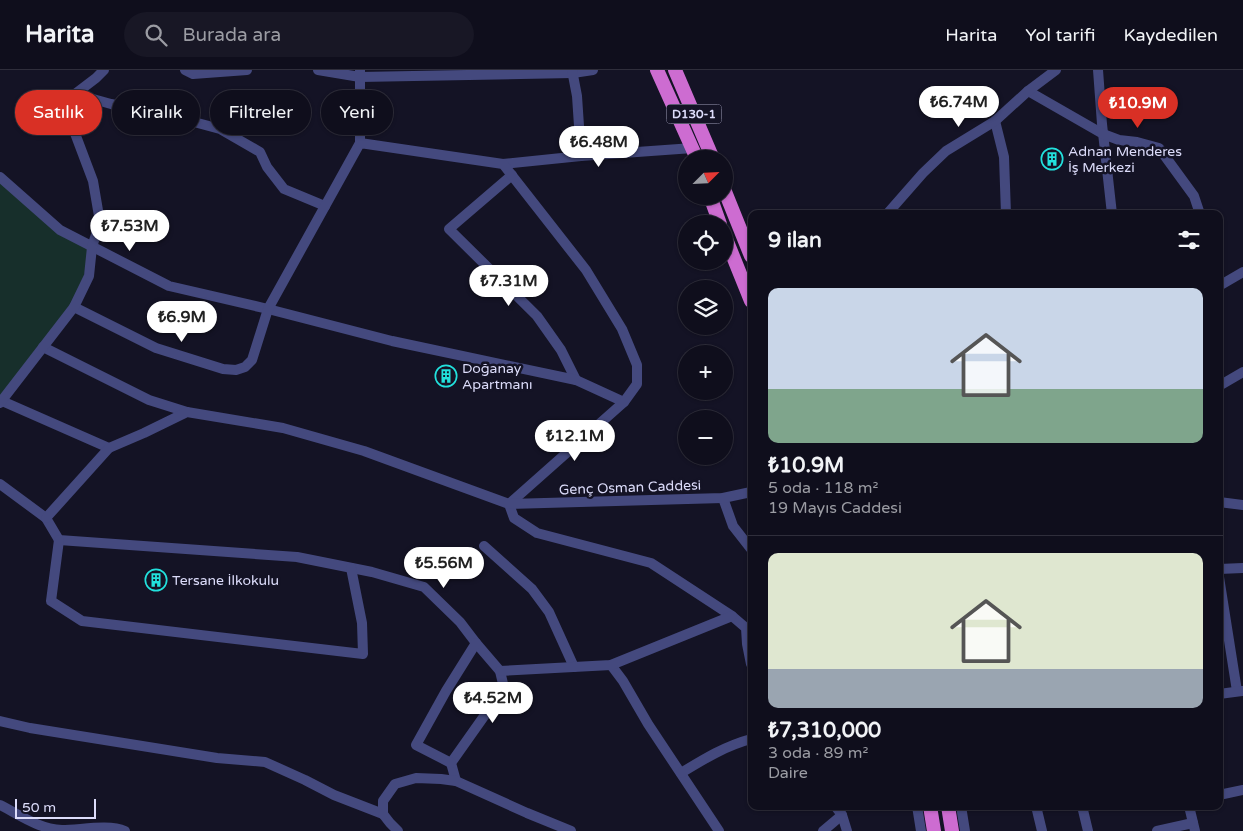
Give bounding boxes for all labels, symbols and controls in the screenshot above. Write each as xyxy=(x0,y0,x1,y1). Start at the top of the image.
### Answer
search box xyxy=(124,12,474,57)
text: Harita xyxy=(25,20,94,49)
icon: search xyxy=(142,21,170,49)
text: Burada ara xyxy=(182,24,281,46)
text: Harita xyxy=(945,24,997,46)
text: Yol tarifi xyxy=(1025,24,1095,46)
text: Kaydedilen xyxy=(1123,24,1218,46)
pin: ₺6.74M xyxy=(918,85,1000,128)
pin: ₺10.9M xyxy=(1097,87,1179,129)
chip: Satılık xyxy=(15,90,102,135)
chip: Kiralık xyxy=(112,90,200,135)
chip: Filtreler xyxy=(210,90,311,135)
chip: Yeni xyxy=(321,90,393,135)
text: ₺6.74M xyxy=(930,92,988,112)
text: ₺10.9M xyxy=(1109,93,1167,113)
road number: D130-1 xyxy=(666,104,722,124)
pin: ₺6.48M xyxy=(558,126,640,168)
text: ₺6.48M xyxy=(570,132,628,152)
place label: Adnan Menderes İş Merkezi xyxy=(1068,143,1182,176)
building icon: Adnan Menderes İş Merkezi xyxy=(1040,147,1064,171)
north arrow xyxy=(678,150,732,205)
map controls xyxy=(678,150,733,465)
pin: ₺7.53M xyxy=(89,210,171,252)
button: locate xyxy=(678,215,733,270)
text: ₺7.53M xyxy=(101,216,159,236)
icon: filters xyxy=(1175,226,1203,254)
text: 9 ilan xyxy=(768,228,822,253)
pin: ₺7.31M xyxy=(468,264,550,307)
text: ₺7.31M xyxy=(480,271,538,291)
button: layers xyxy=(678,280,733,335)
pin: ₺6.9M xyxy=(147,300,217,343)
text: ₺6.9M xyxy=(158,307,206,327)
icon: home xyxy=(941,320,1031,410)
button: + xyxy=(678,345,733,400)
place label: Doğanay Apartmanı xyxy=(462,360,533,393)
building icon: Doğanay Apartmanı xyxy=(434,364,458,388)
button: − xyxy=(678,410,733,465)
pin: ₺12.1M xyxy=(534,420,616,462)
text: ₺12.1M xyxy=(546,426,604,446)
text: ₺10.9M xyxy=(768,453,844,478)
street label: Genç Osman Caddesi xyxy=(559,477,701,498)
text: 5 oda · 118 m² xyxy=(768,478,878,498)
text: 19 Mayıs Caddesi xyxy=(768,498,902,518)
pin: ₺5.56M xyxy=(403,546,485,589)
text: ₺5.56M xyxy=(415,553,473,573)
building icon: Tersane İlkokulu xyxy=(144,568,168,592)
place label: Tersane İlkokulu xyxy=(172,572,279,589)
icon: home xyxy=(941,586,1031,676)
pin: ₺4.52M xyxy=(452,682,534,724)
text: ₺4.52M xyxy=(464,688,522,708)
text: ₺7,310,000 xyxy=(768,718,881,743)
text: 3 oda · 89 m² xyxy=(768,743,868,763)
text: Daire xyxy=(768,763,808,783)
scale bar xyxy=(15,796,96,819)
text: 50 m xyxy=(22,799,56,816)

